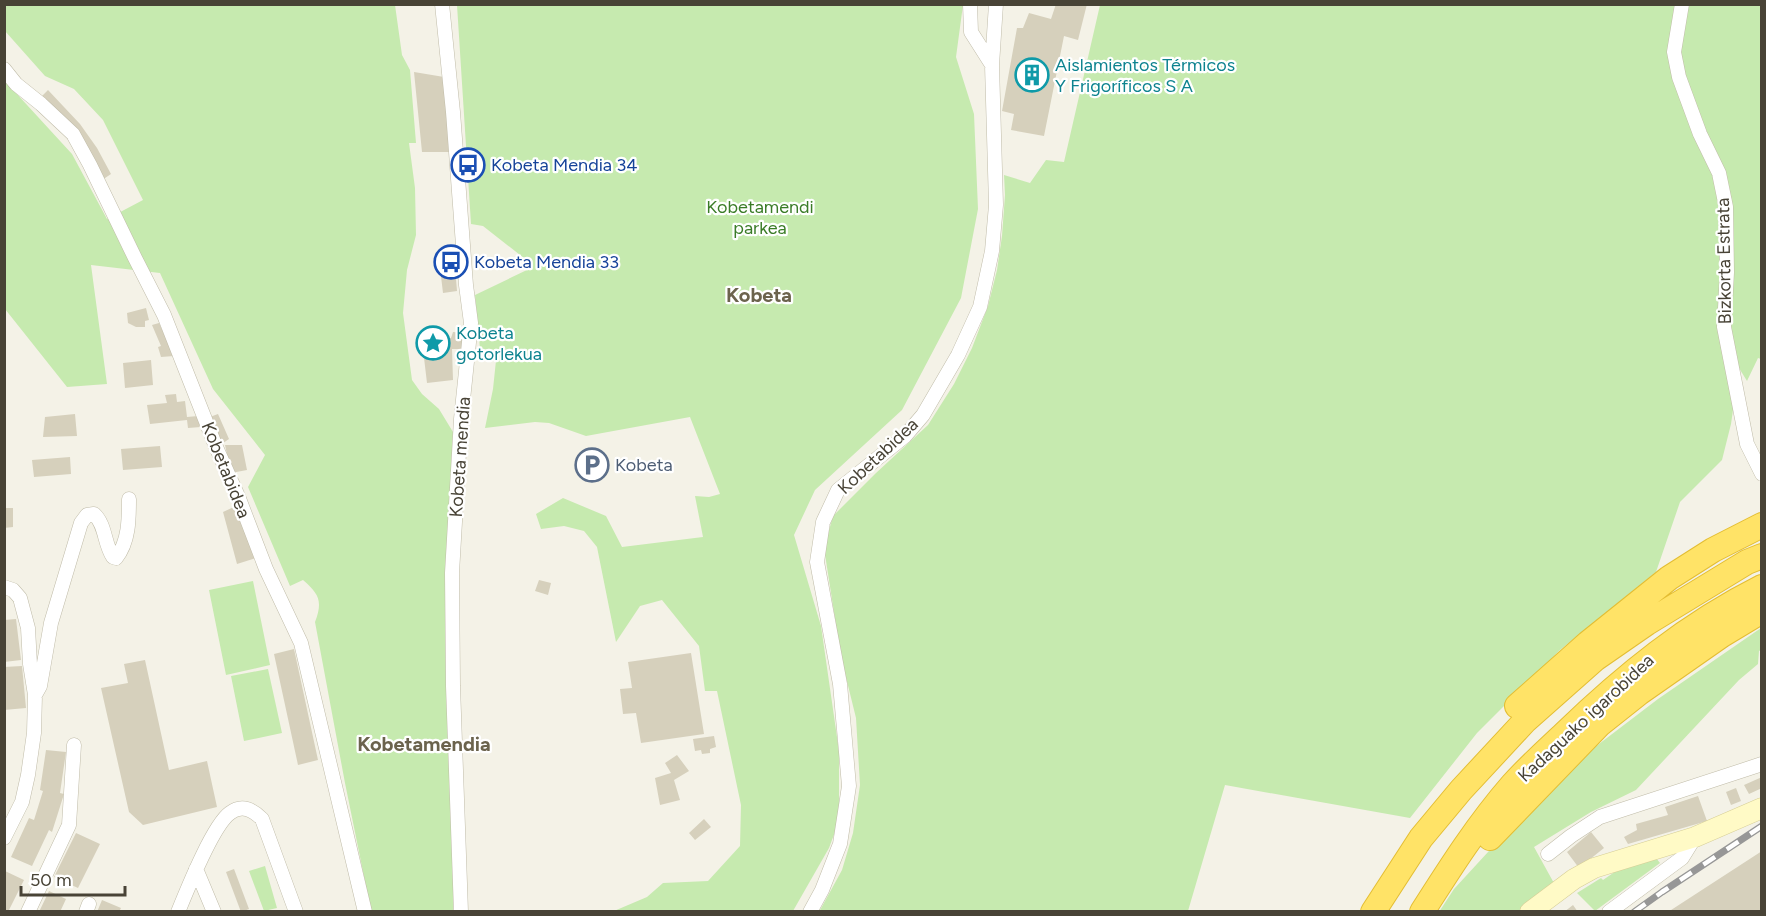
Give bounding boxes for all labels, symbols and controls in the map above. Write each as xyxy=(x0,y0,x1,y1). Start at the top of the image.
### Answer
place label: Aislamientos Térmicos Y Frigoríficos S A xyxy=(1055,54,1235,97)
building icon: Aislamientos Térmicos Y Frigoríficos S A xyxy=(1014,57,1050,93)
bus stop icon: Kobeta Mendia 34 xyxy=(450,147,486,183)
place label: Kobeta Mendia 34 xyxy=(491,154,637,176)
park label: Kobetamendi parkea xyxy=(706,196,814,239)
street label: Bizkorta Estrata xyxy=(1712,198,1736,324)
bus stop icon: Kobeta Mendia 33 xyxy=(433,244,469,280)
place label: Kobeta Mendia 33 xyxy=(474,251,619,273)
district label: Kobeta xyxy=(726,283,792,307)
place label: Kobeta gotorlekua xyxy=(456,322,542,365)
place icon: Kobeta gotorlekua xyxy=(415,325,451,361)
street label: Kobeta mendia xyxy=(445,396,475,518)
street label: Kobetabidea xyxy=(833,413,923,499)
street label: Kobetabidea xyxy=(197,419,255,521)
parking icon: Kobeta xyxy=(574,447,610,483)
place label: Kobeta xyxy=(615,454,673,476)
street label: Kadaguako igarobidea xyxy=(1514,649,1658,787)
district label: Kobetamendia xyxy=(357,732,491,756)
scale bar xyxy=(21,859,124,897)
text: 50 m xyxy=(30,869,72,891)

